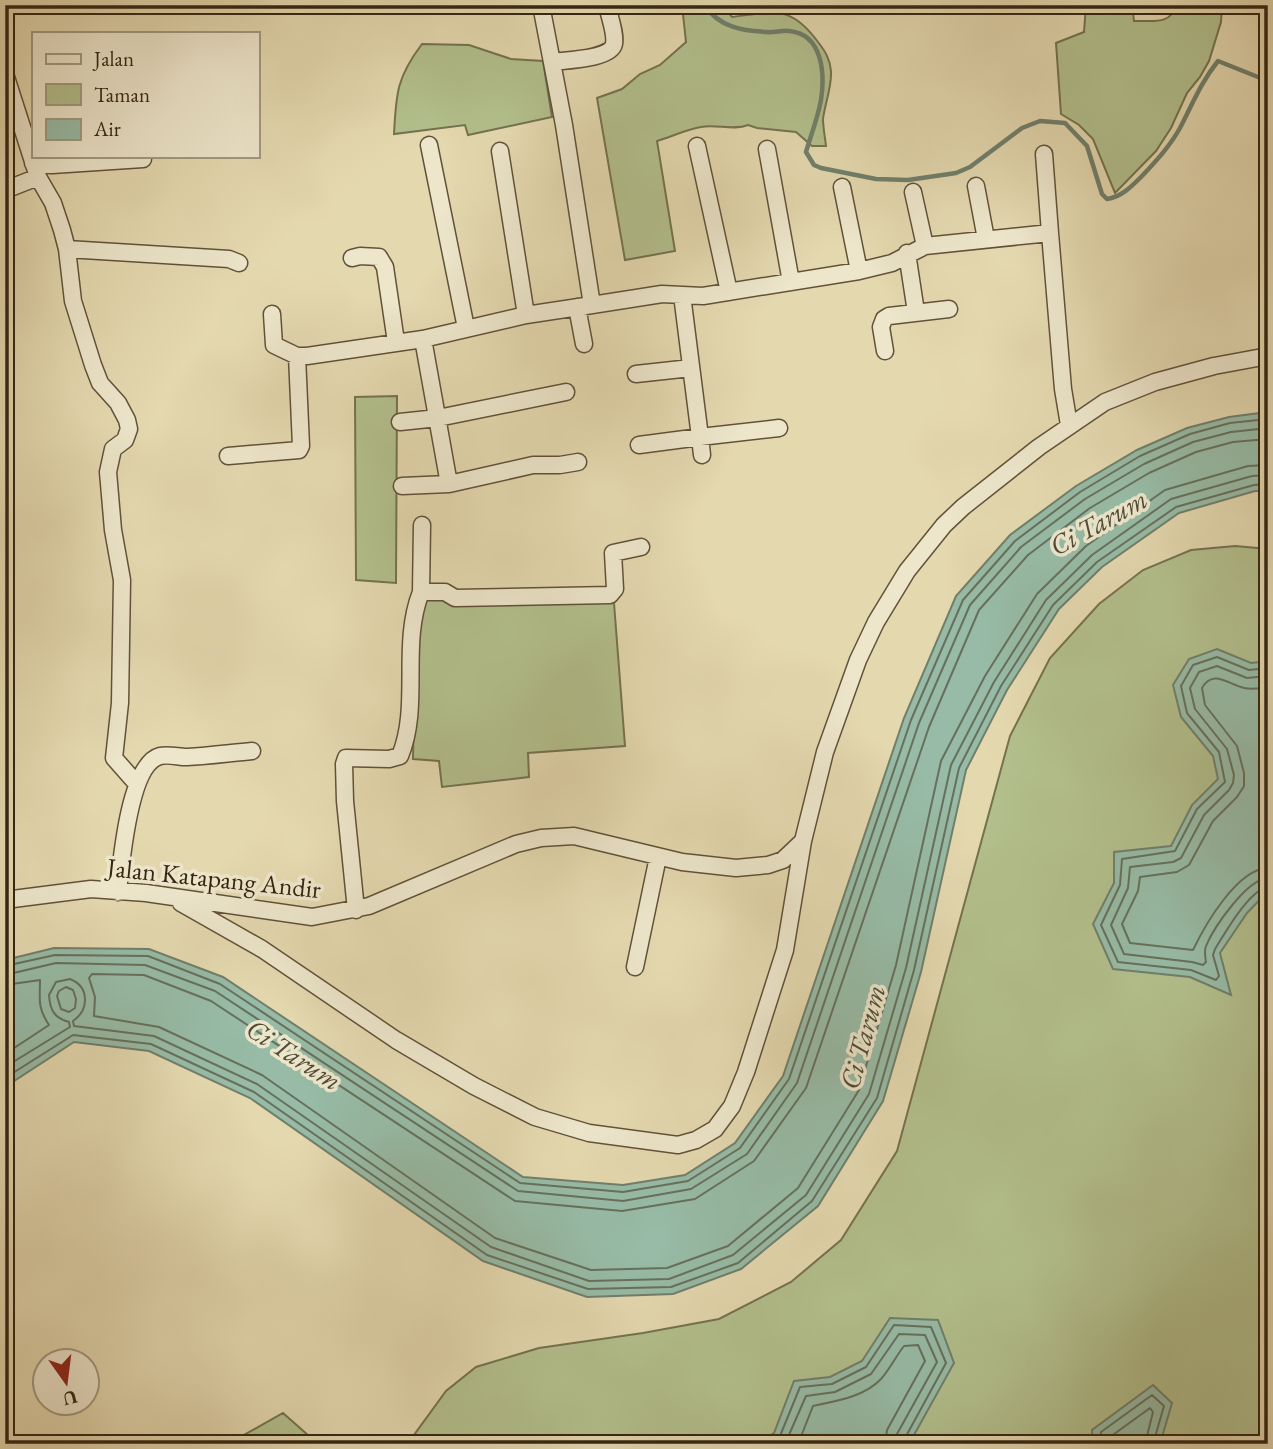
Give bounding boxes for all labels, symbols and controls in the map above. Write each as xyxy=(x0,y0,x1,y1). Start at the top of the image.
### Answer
legend xyxy=(32,32,259,158)
text: Jalan xyxy=(92,45,134,72)
text: Taman xyxy=(94,81,150,108)
text: Air xyxy=(93,115,121,142)
water label: Ci Tarum xyxy=(1043,480,1153,564)
street label: Jalan Katapang Andir xyxy=(103,850,323,906)
water label: Ci Tarum xyxy=(831,981,893,1093)
water label: Ci Tarum xyxy=(240,1010,348,1098)
north arrow xyxy=(32,1348,102,1418)
text: U xyxy=(60,1384,80,1412)

